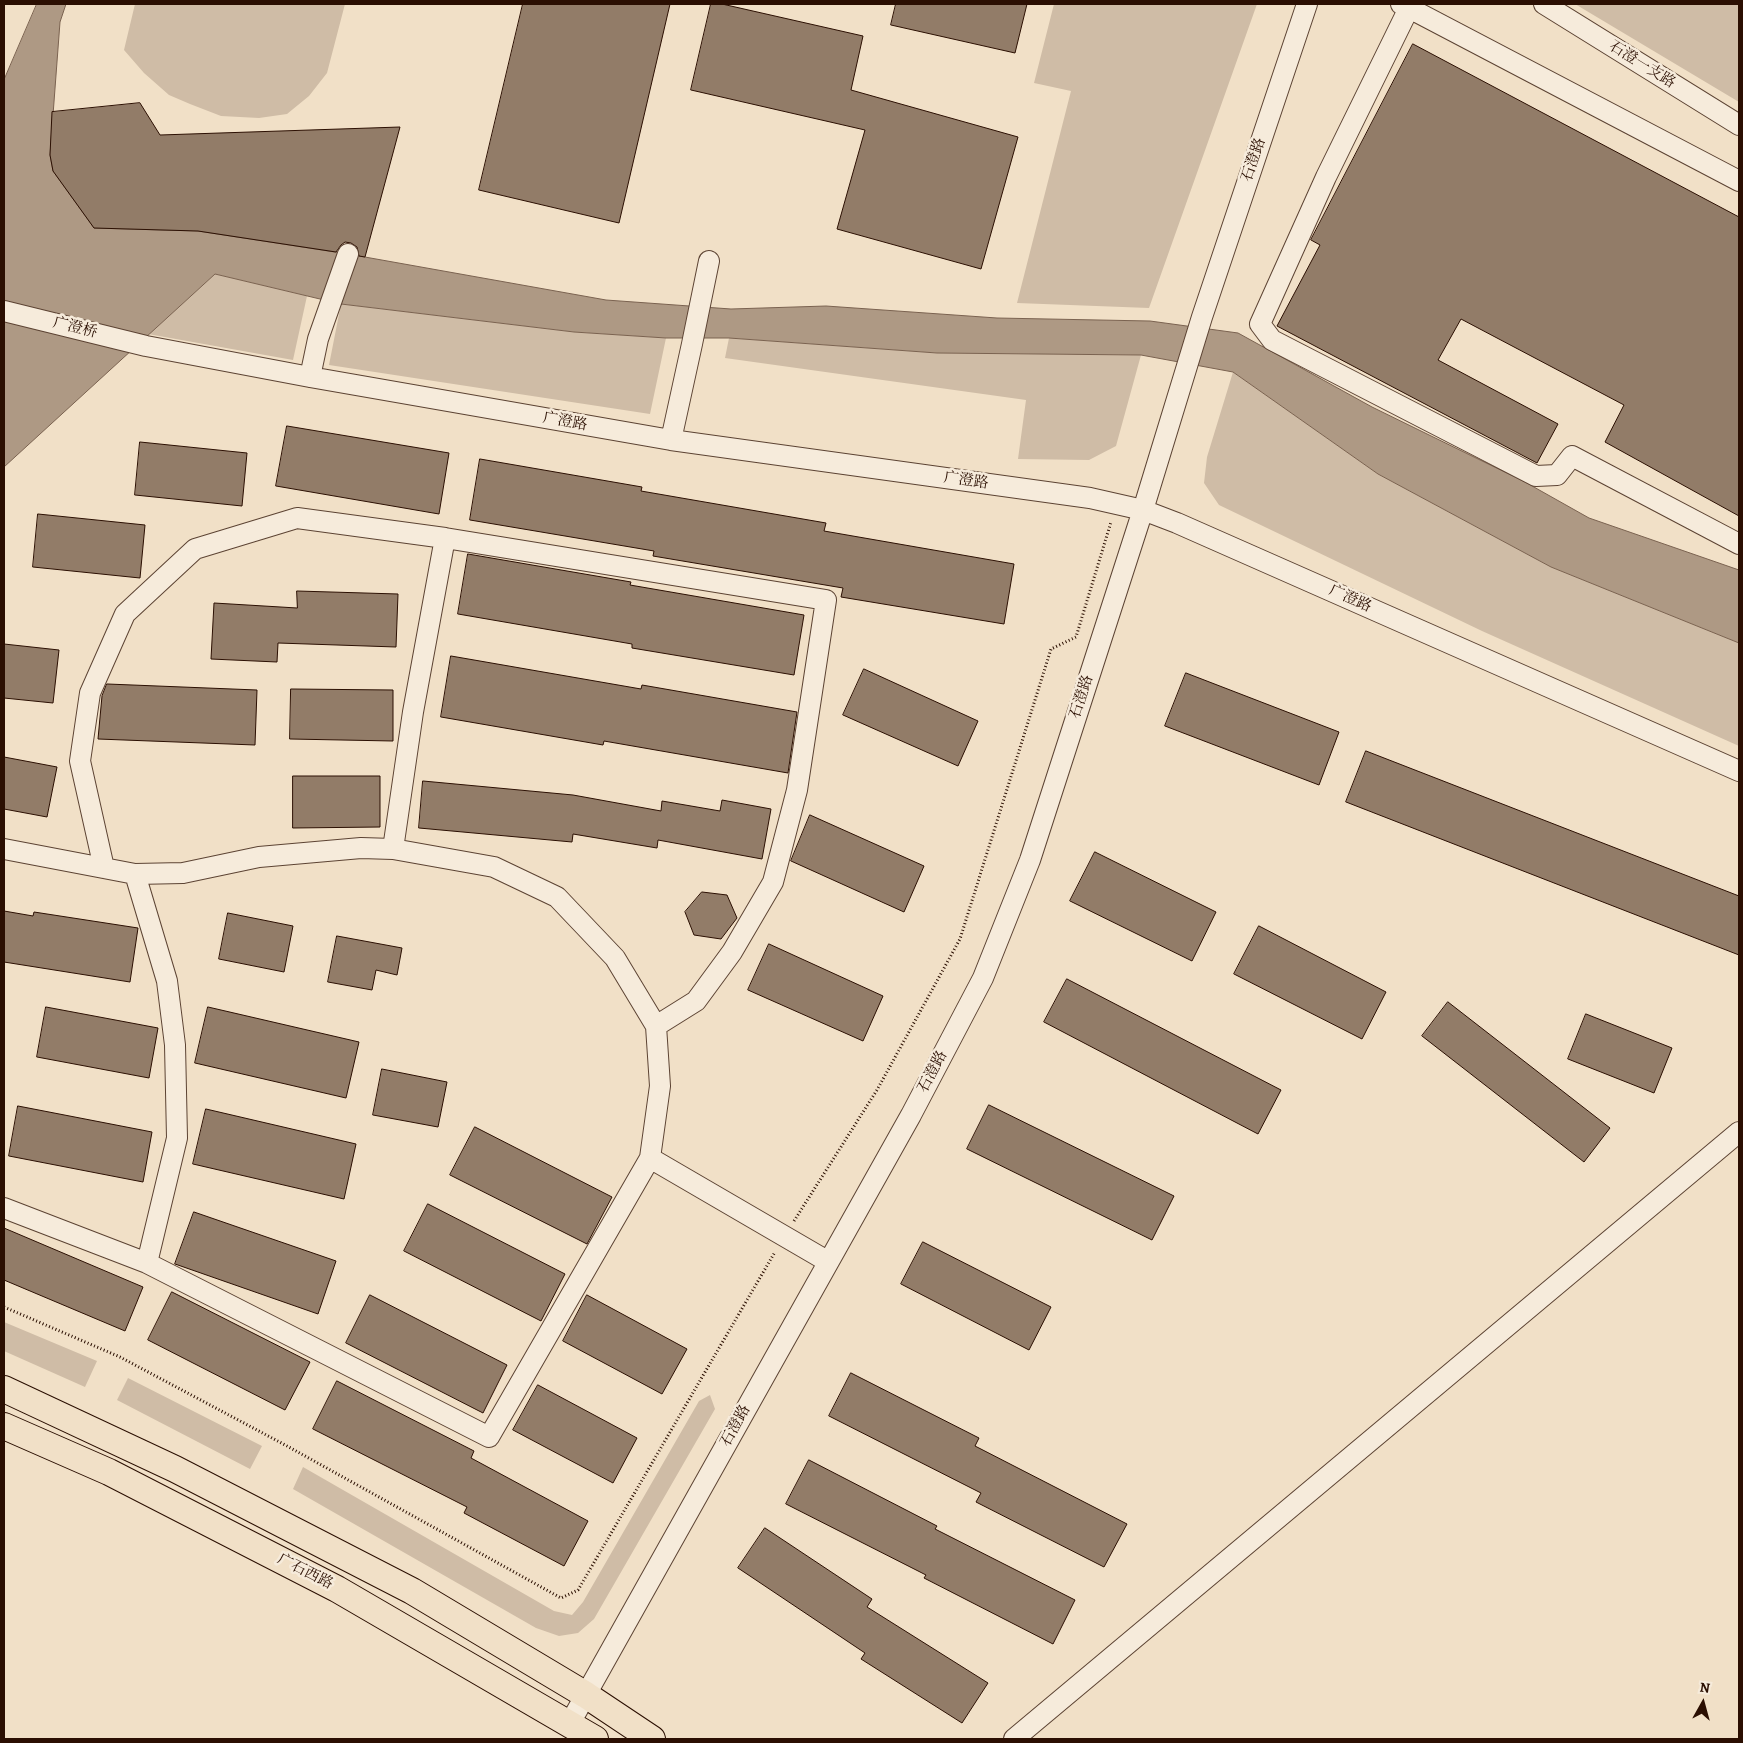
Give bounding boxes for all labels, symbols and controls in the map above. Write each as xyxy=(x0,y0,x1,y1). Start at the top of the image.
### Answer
street label: 石澄一支路 xyxy=(1605,37,1679,93)
street label: 石澄路 xyxy=(1238,136,1270,184)
street label: 广澄桥 xyxy=(51,314,99,342)
street label: 广澄路 xyxy=(541,409,589,435)
street label: 广澄路 xyxy=(942,469,990,493)
street label: 广澄路 xyxy=(1326,582,1374,616)
street label: 石澄路 xyxy=(1066,673,1098,721)
street label: 石澄路 xyxy=(914,1048,952,1096)
street label: 石澄路 xyxy=(717,1402,755,1450)
street label: 广石西路 xyxy=(274,1550,336,1594)
north arrow xyxy=(1678,1678,1728,1728)
text: N xyxy=(1699,1678,1711,1698)

